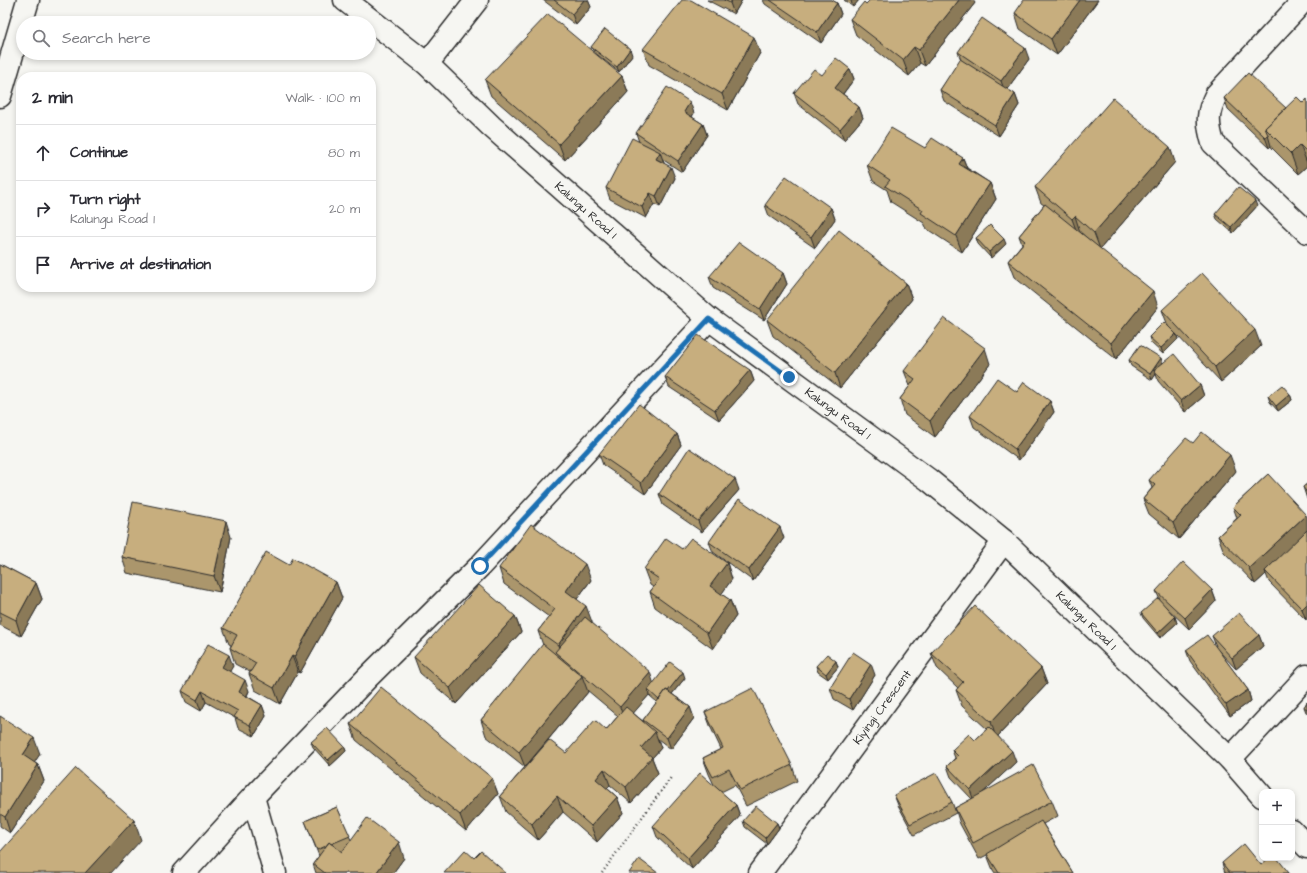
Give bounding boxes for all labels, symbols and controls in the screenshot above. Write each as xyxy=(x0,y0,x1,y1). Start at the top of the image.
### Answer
search box xyxy=(16,16,376,60)
icon: search xyxy=(30,27,52,49)
text: Search here xyxy=(62,28,151,49)
text: 2 min xyxy=(32,86,73,110)
text: Walk · 100 m xyxy=(286,89,360,107)
icon: ahead xyxy=(32,142,54,164)
text: Continue xyxy=(70,142,128,163)
text: 80 m xyxy=(328,144,360,162)
street label: Kalungu Road 1 xyxy=(551,178,621,243)
text: Turn right xyxy=(70,189,141,210)
icon: right xyxy=(32,198,54,220)
text: 20 m xyxy=(329,200,360,218)
text: Kalungu Road 1 xyxy=(70,210,155,228)
icon: arrive xyxy=(32,254,54,276)
text: Arrive at destination xyxy=(70,254,211,275)
route end xyxy=(780,368,798,386)
street label: Kalungu Road 1 xyxy=(801,384,875,444)
route start xyxy=(471,557,489,575)
street label: Kalungu Road 1 xyxy=(1052,587,1120,654)
street label: Kiyingi Crescent xyxy=(849,666,916,748)
map controls xyxy=(1259,789,1295,861)
button: + xyxy=(1259,789,1295,825)
button: − xyxy=(1259,825,1295,861)

